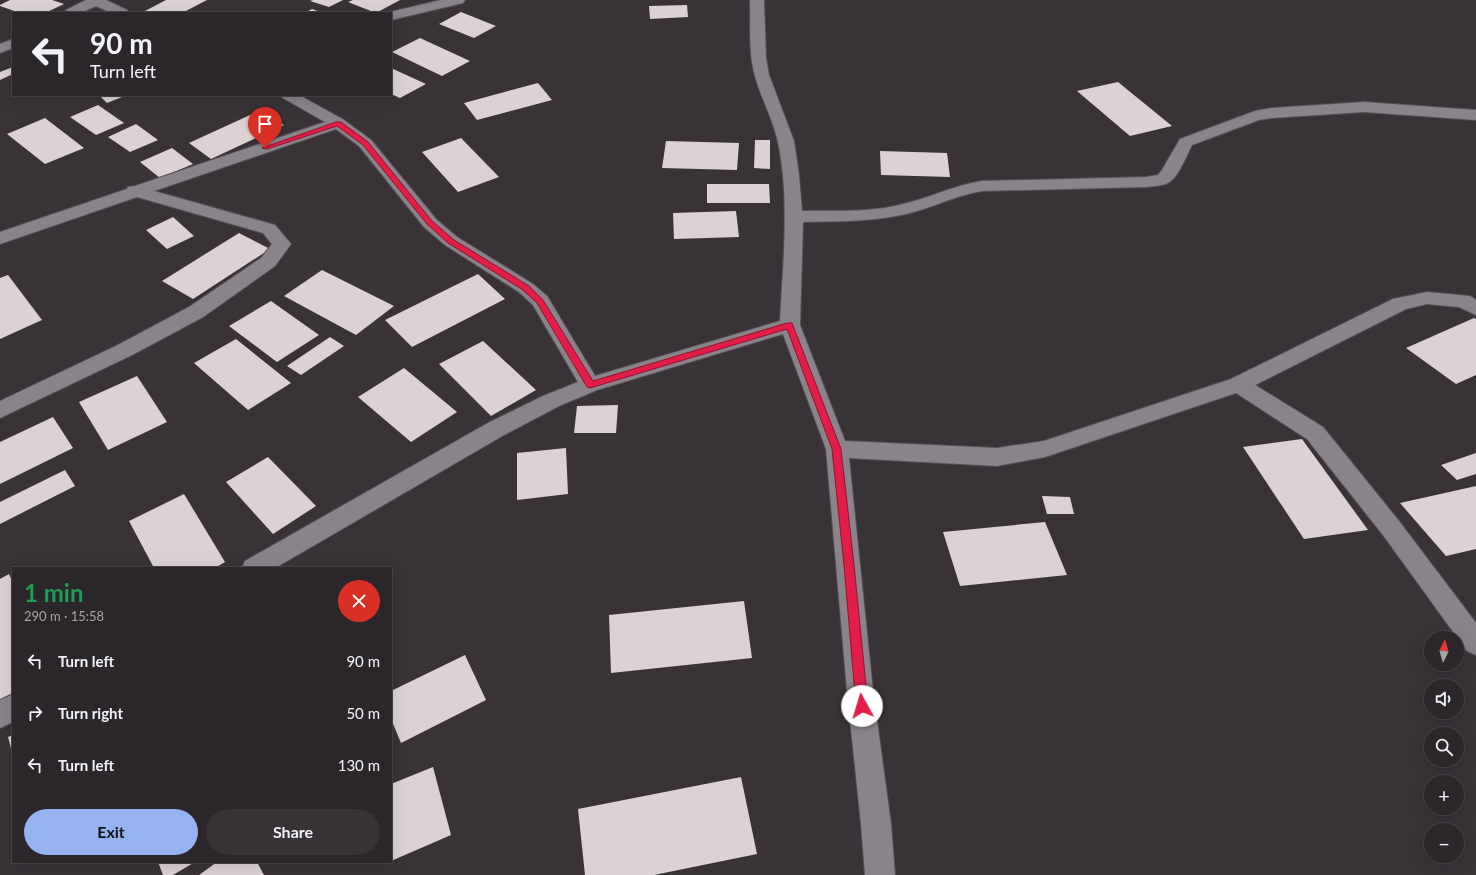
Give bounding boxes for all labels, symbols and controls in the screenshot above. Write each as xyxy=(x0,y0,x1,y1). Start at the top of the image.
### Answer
text: 90 m xyxy=(90,26,153,60)
icon: left xyxy=(24,28,76,80)
text: Turn left xyxy=(90,60,156,82)
pin xyxy=(248,107,282,148)
icon: arrive xyxy=(254,113,276,135)
text: 1 min xyxy=(24,578,84,607)
button: close xyxy=(338,580,380,622)
text: 290 m · 15:58 xyxy=(24,608,104,624)
north arrow xyxy=(1424,631,1464,671)
map controls xyxy=(1424,631,1464,863)
icon: left xyxy=(24,650,46,672)
text: Turn left xyxy=(58,652,114,670)
text: 90 m xyxy=(346,652,380,670)
button: sound xyxy=(1424,679,1464,719)
position arrow xyxy=(841,685,883,727)
icon: right xyxy=(24,702,46,724)
text: Turn right xyxy=(58,704,123,722)
text: 50 m xyxy=(346,704,380,722)
button: search xyxy=(1424,727,1464,767)
icon: left xyxy=(24,754,46,776)
text: Turn left xyxy=(58,756,114,774)
text: 130 m xyxy=(338,756,380,774)
button: + xyxy=(1424,775,1464,815)
button: Exit xyxy=(24,809,198,855)
button: Share xyxy=(206,809,380,855)
button: − xyxy=(1424,823,1464,863)

